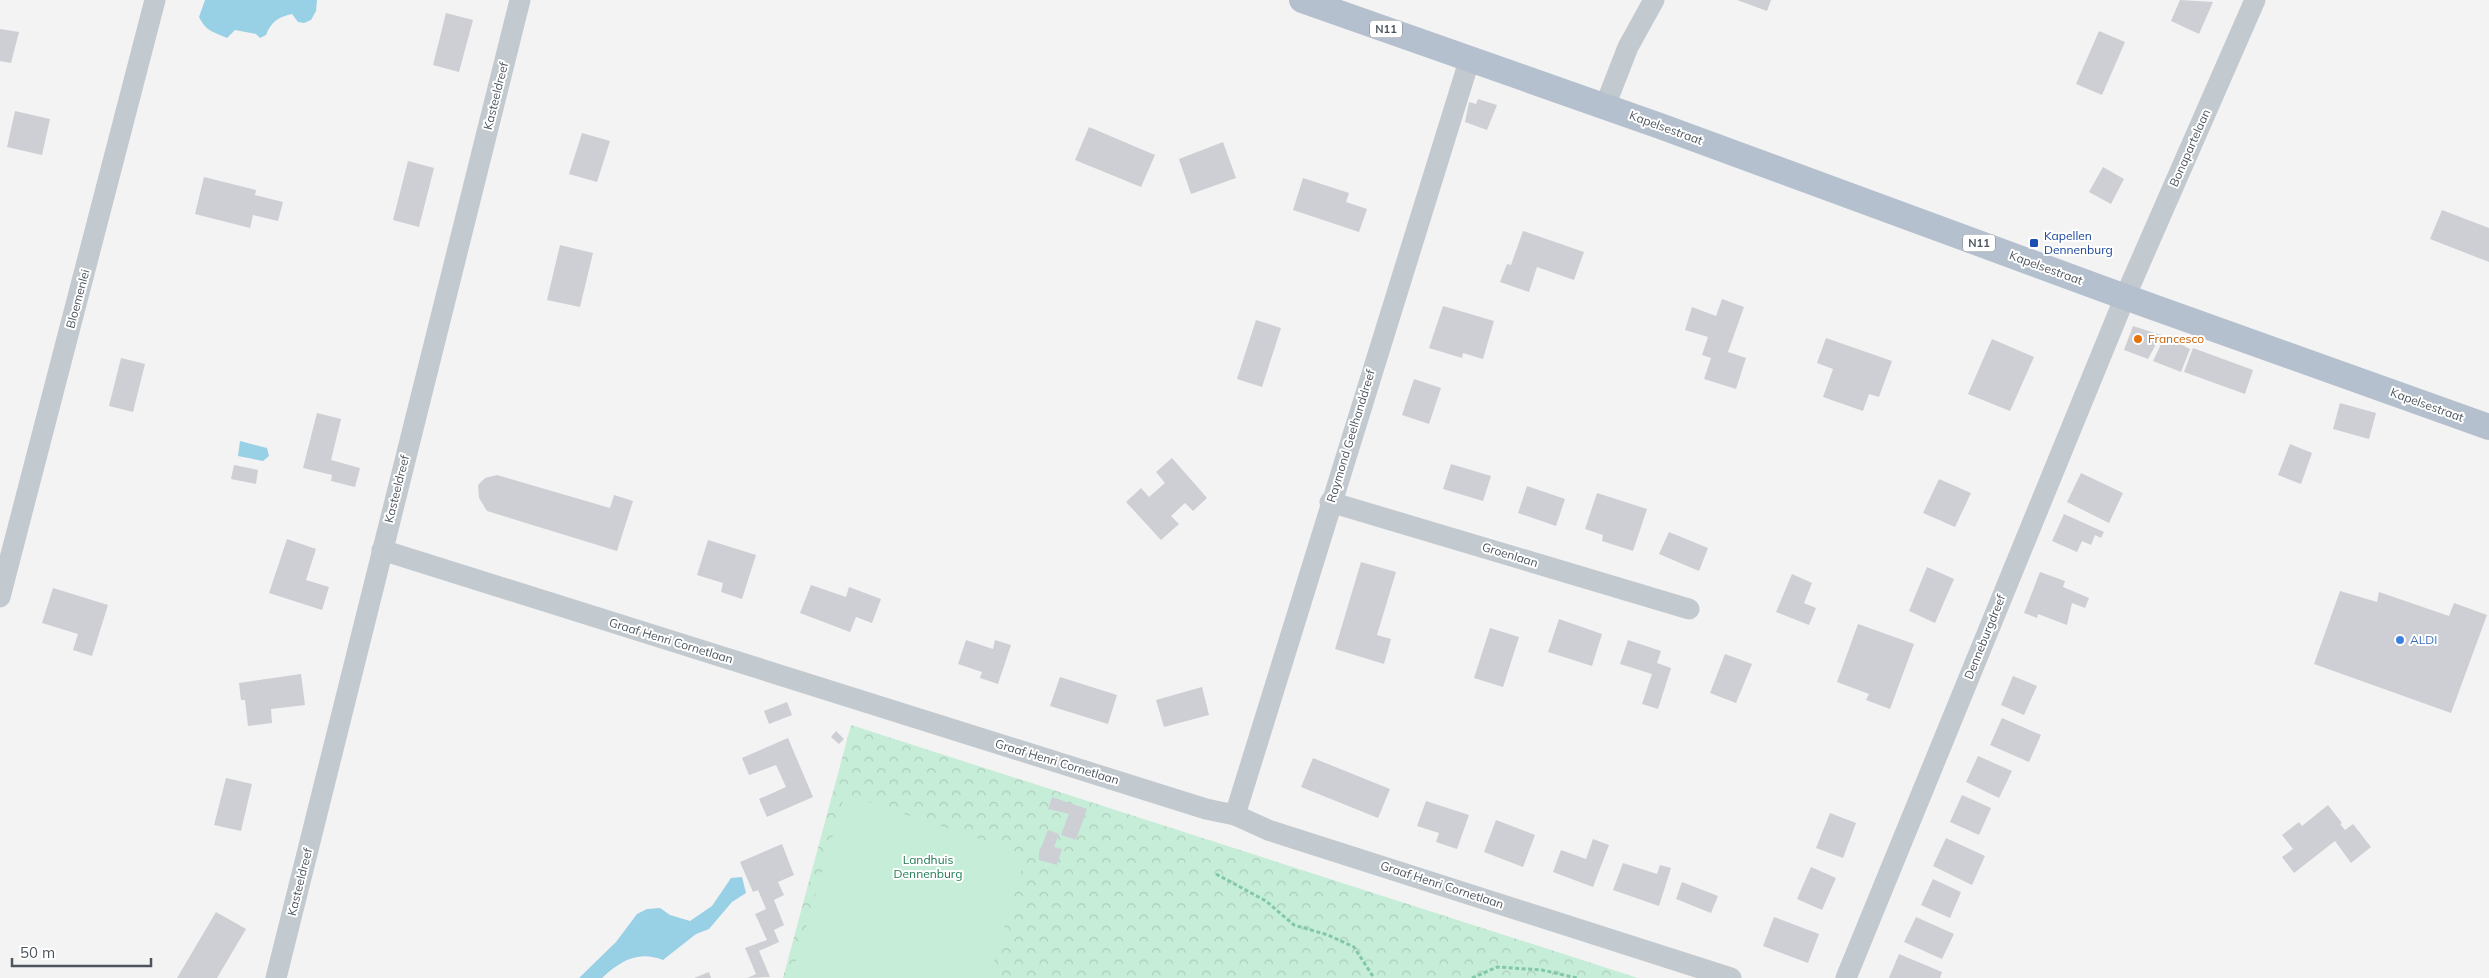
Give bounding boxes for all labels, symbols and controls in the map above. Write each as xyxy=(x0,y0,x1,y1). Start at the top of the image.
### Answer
road number: N11 xyxy=(1370,20,1402,38)
street label: Kasteeldreef xyxy=(480,60,511,131)
street label: Kapelsestraat xyxy=(1627,107,1705,148)
street label: Bonapartelaan xyxy=(2166,107,2213,189)
place label: Kapellen Dennenburg xyxy=(2044,228,2113,257)
road number: N11 xyxy=(1963,234,1995,252)
marker: Kapellen Dennenburg xyxy=(2028,237,2040,249)
street label: Kapelsestraat xyxy=(2007,247,2085,288)
street label: Bloemenlei xyxy=(62,267,93,330)
place label: Francesco xyxy=(2148,331,2204,346)
marker: Francesco xyxy=(2132,333,2144,345)
street label: Raymond Geelhanddreef xyxy=(1323,367,1378,504)
street label: Kapelsestraat xyxy=(2388,384,2466,425)
street label: Kasteeldreef xyxy=(381,453,412,524)
street label: Groenlaan xyxy=(1480,539,1540,570)
street label: Denneburgdreef xyxy=(1961,591,2009,681)
street label: Graaf Henri Cornetlaan xyxy=(607,615,735,667)
place label: ALDI xyxy=(2410,632,2437,647)
marker: ALDI xyxy=(2394,634,2406,646)
street label: Graaf Henri Cornetlaan xyxy=(993,736,1121,788)
street label: Kasteeldreef xyxy=(284,846,315,917)
park label: Landhuis Dennenburg xyxy=(894,852,962,881)
street label: Graaf Henri Cornetlaan xyxy=(1379,857,1506,912)
scale bar xyxy=(12,936,151,968)
text: 50 m xyxy=(20,943,55,962)

